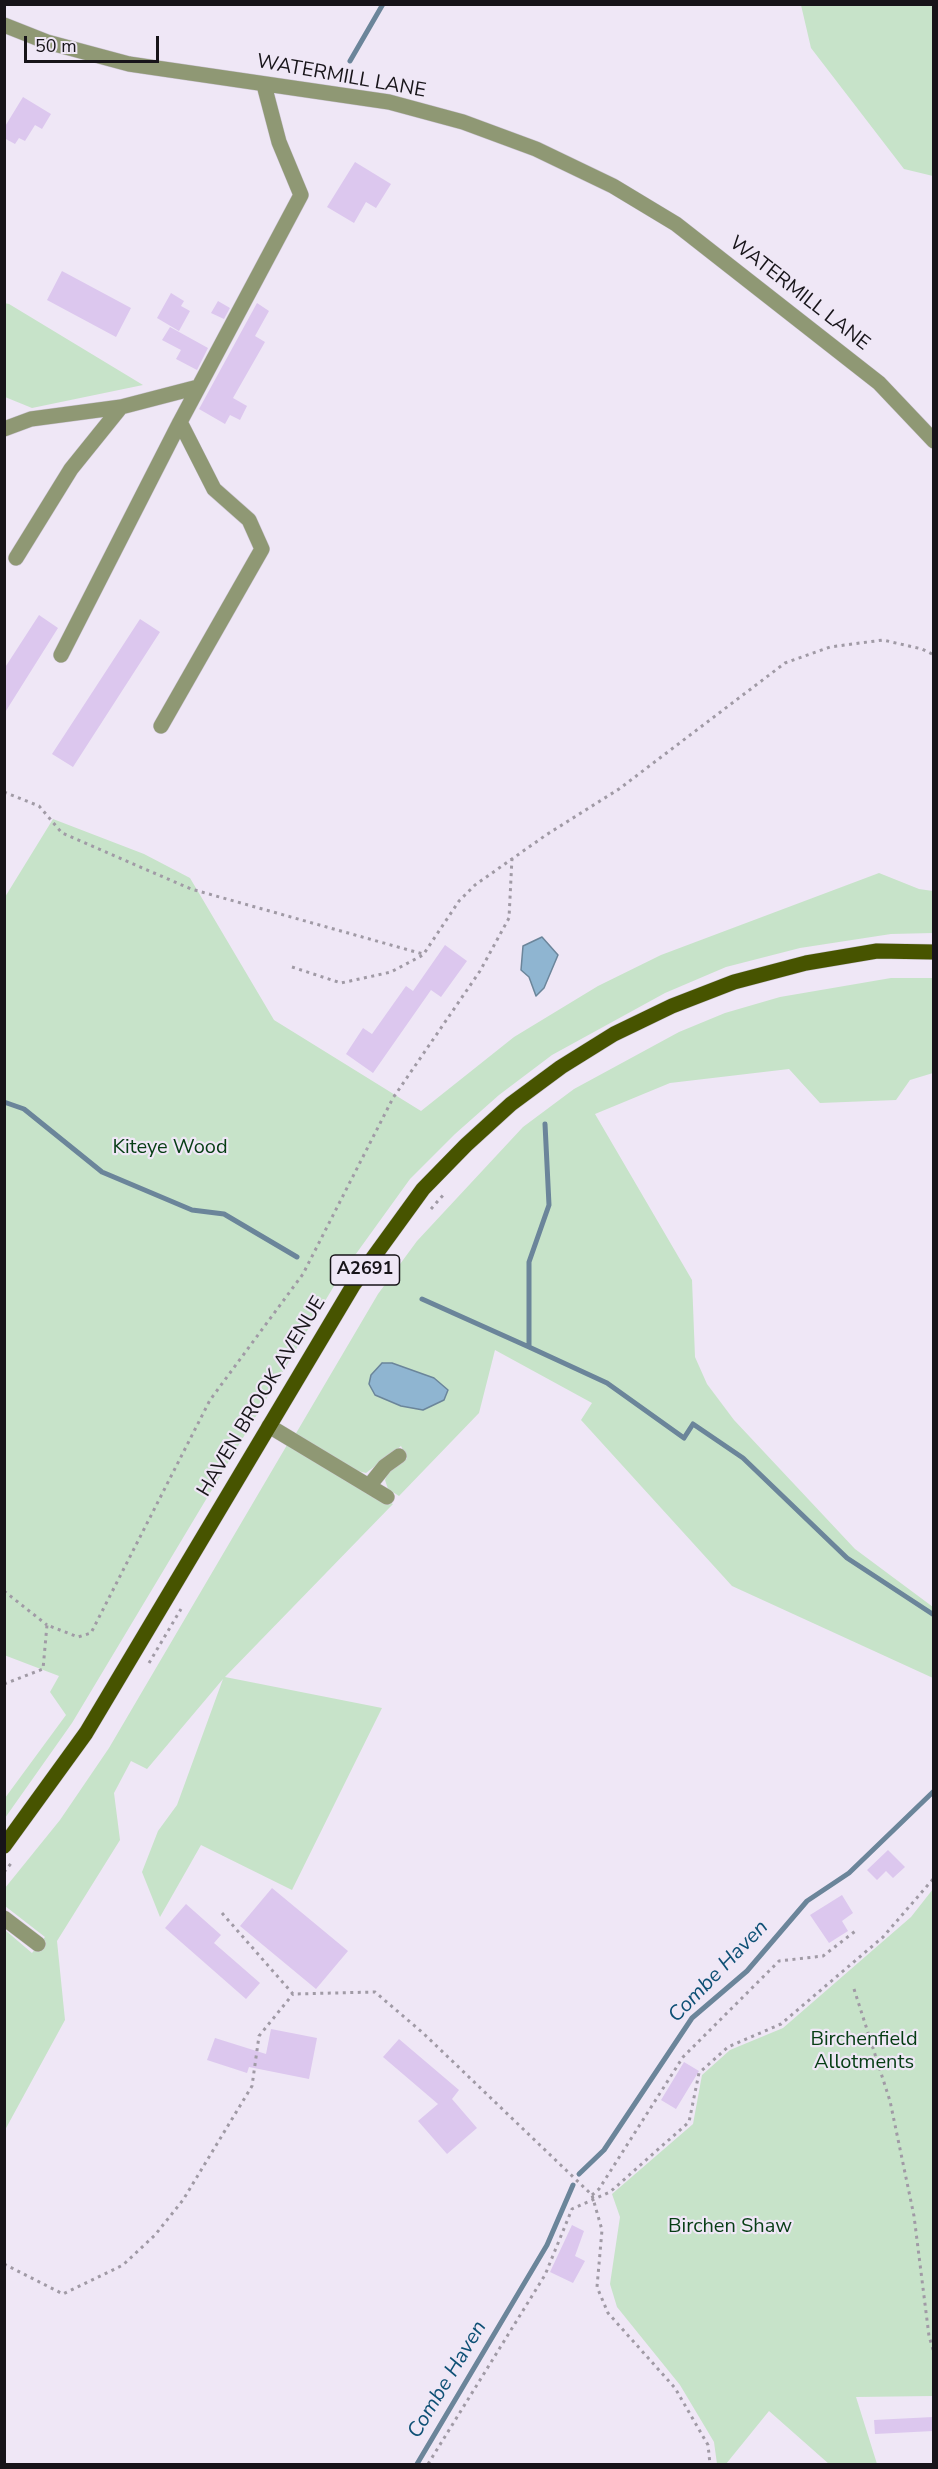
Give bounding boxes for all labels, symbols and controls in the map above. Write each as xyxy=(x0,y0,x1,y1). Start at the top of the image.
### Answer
scale bar xyxy=(27,24,162,62)
text: 50 m xyxy=(35,34,77,58)
street label: WATERMILL LANE xyxy=(254,50,428,104)
street label: WATERMILL LANE xyxy=(724,232,874,356)
park label: Kiteye Wood xyxy=(112,1136,228,1160)
road number: A2691 xyxy=(330,1255,400,1285)
street label: HAVEN BROOK AVENUE xyxy=(193,1293,331,1501)
water label: Combe Haven xyxy=(664,1916,774,2028)
park label: Birchenfield Allotments xyxy=(810,2028,918,2075)
park label: Birchen Shaw xyxy=(668,2215,792,2239)
water label: Combe Haven xyxy=(403,2317,493,2443)

